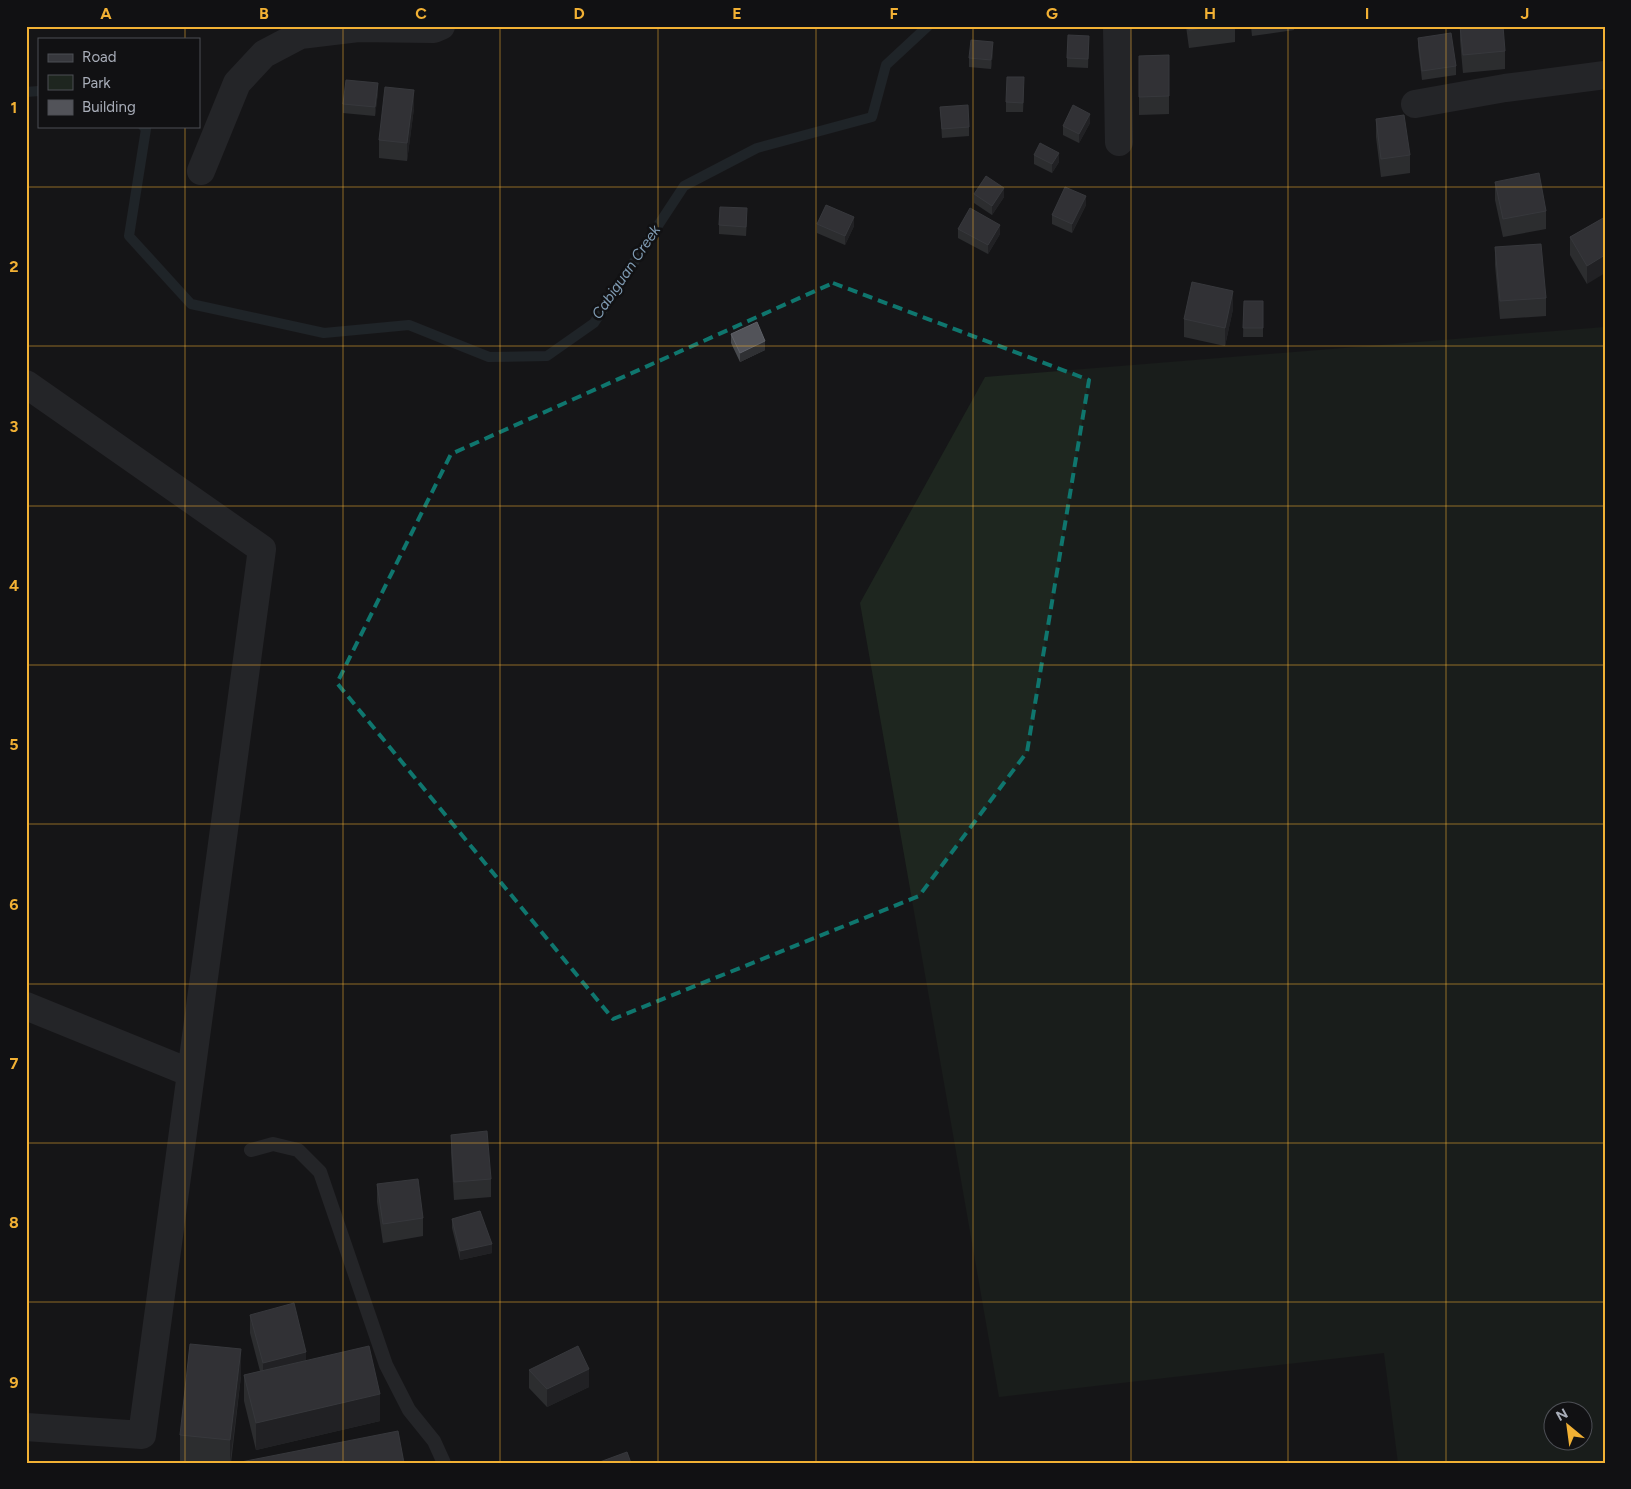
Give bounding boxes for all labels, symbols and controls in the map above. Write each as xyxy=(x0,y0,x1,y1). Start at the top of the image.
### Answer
text: A xyxy=(100,4,112,23)
text: B xyxy=(259,4,269,23)
text: C xyxy=(415,4,427,23)
text: D xyxy=(573,4,585,23)
text: E xyxy=(732,4,742,23)
text: F xyxy=(890,4,899,23)
text: G xyxy=(1046,4,1058,23)
text: H xyxy=(1204,4,1216,23)
text: I xyxy=(1365,4,1369,23)
text: J xyxy=(1521,4,1529,23)
legend xyxy=(38,38,200,128)
text: Road xyxy=(82,48,117,66)
text: Park xyxy=(82,74,111,92)
text: 1 xyxy=(11,98,17,117)
text: Building xyxy=(82,98,136,116)
water label: Cabiguan Creek xyxy=(588,221,665,322)
text: 2 xyxy=(9,257,19,276)
text: 3 xyxy=(10,417,19,436)
text: 4 xyxy=(9,576,19,595)
text: 5 xyxy=(9,735,19,754)
text: 6 xyxy=(9,895,19,914)
text: 7 xyxy=(10,1054,19,1073)
text: 8 xyxy=(9,1213,19,1232)
text: 9 xyxy=(9,1373,19,1392)
north arrow xyxy=(1544,1402,1594,1452)
text: N xyxy=(1553,1405,1571,1425)

